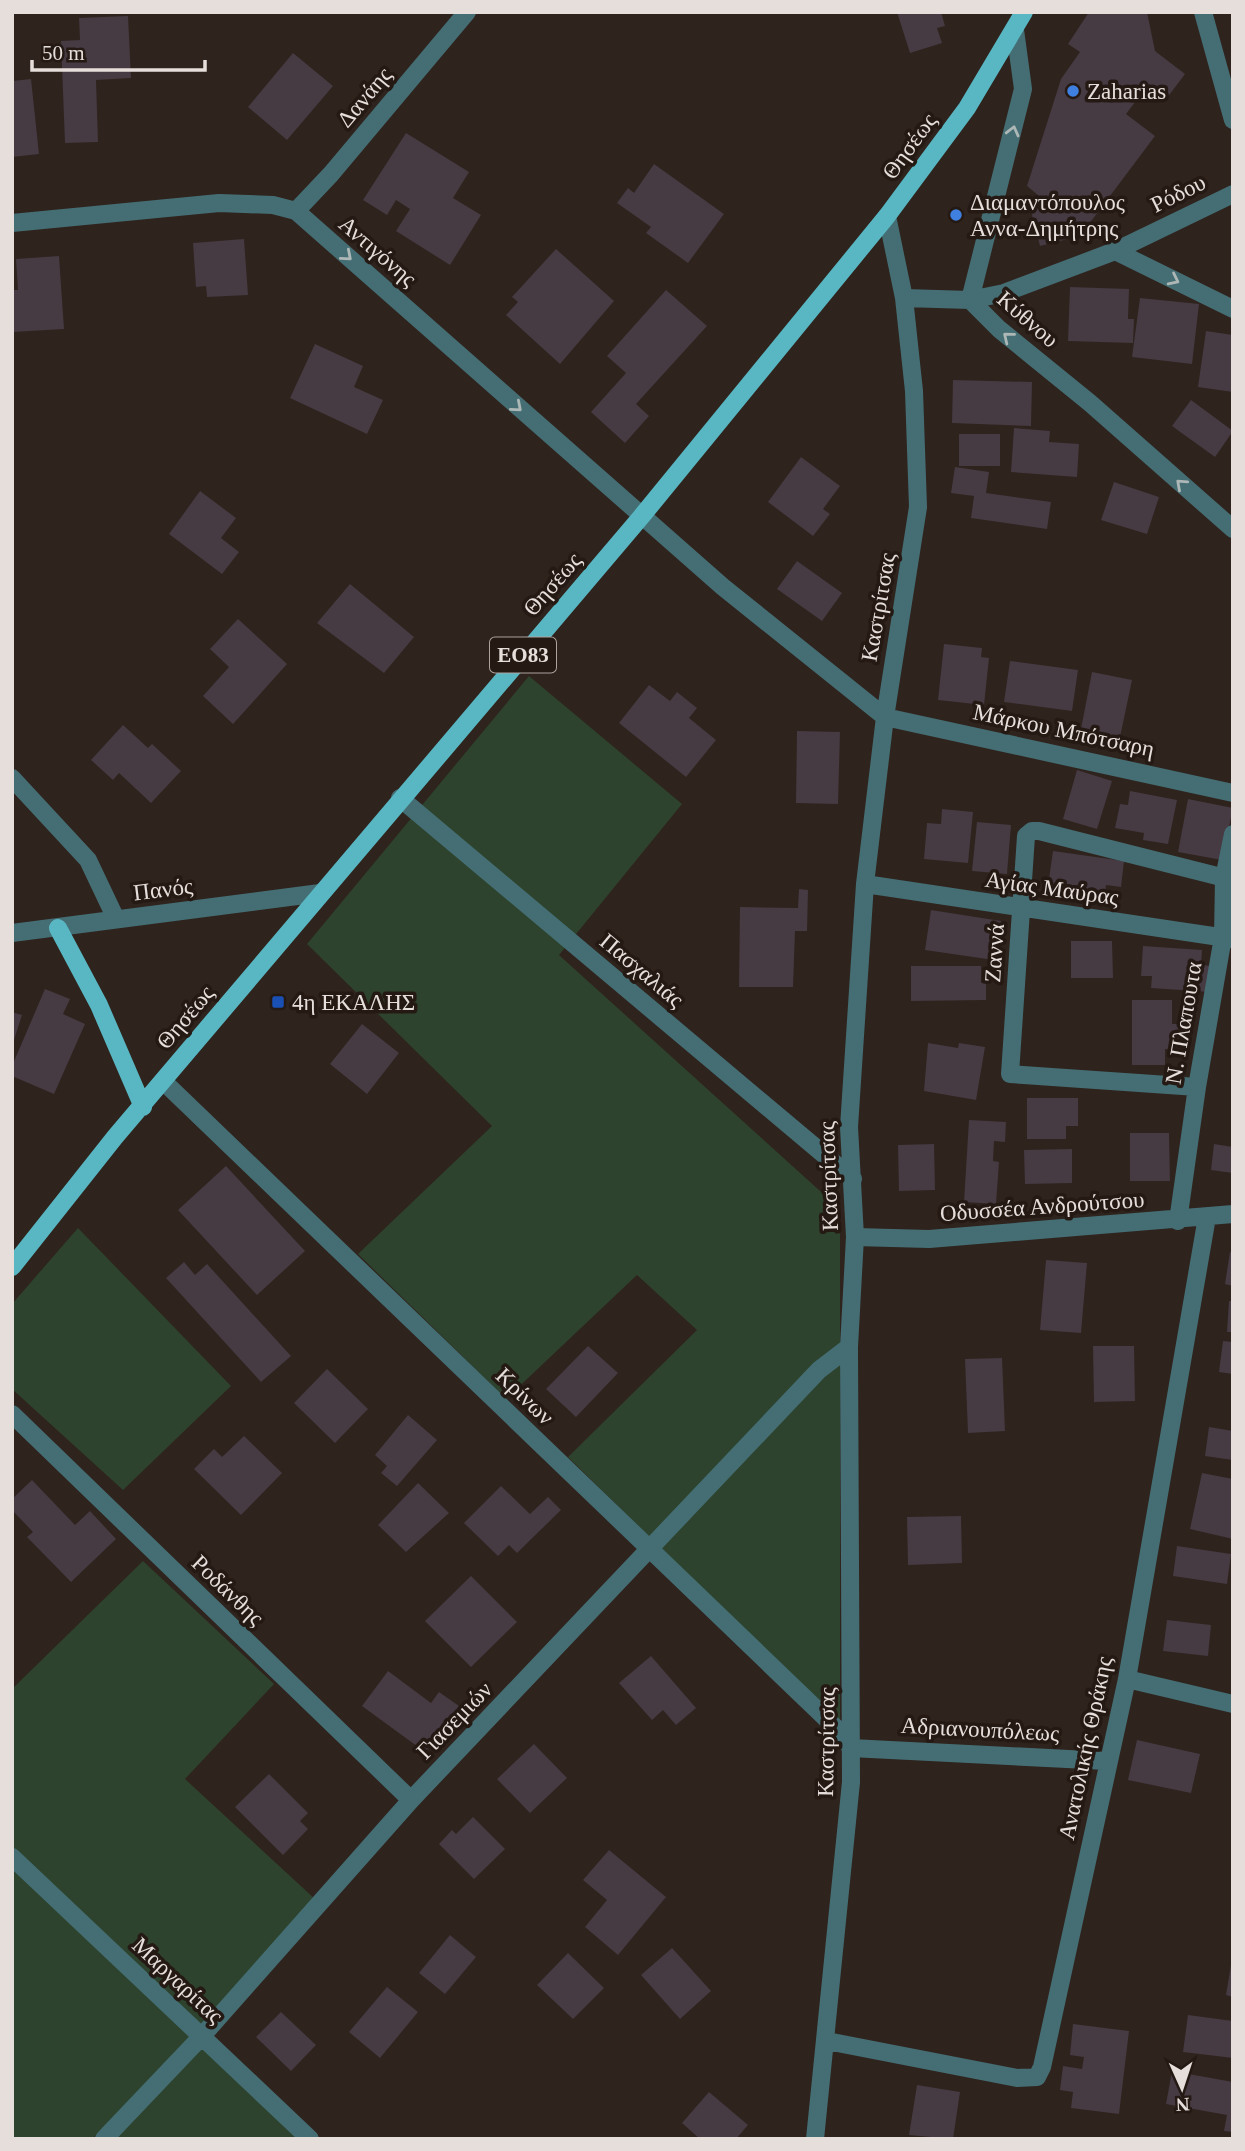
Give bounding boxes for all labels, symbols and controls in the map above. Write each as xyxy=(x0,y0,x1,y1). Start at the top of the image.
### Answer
scale bar xyxy=(32,28,205,72)
text: 50 m xyxy=(42,41,85,65)
street label: Δανάης xyxy=(332,62,397,132)
place label: Zaharias xyxy=(1087,79,1166,104)
marker: Zaharias xyxy=(1065,83,1081,99)
street label: Θησέως xyxy=(877,109,942,184)
one-way arrow xyxy=(1005,125,1019,137)
street label: Ρόδου xyxy=(1147,169,1210,217)
place label: Διαμαντόπουλος Αννα-Δημήτρης xyxy=(970,190,1125,241)
marker: Διαμαντόπουλος Αννα-Δημήτρης xyxy=(948,207,964,223)
street label: Αντιγόνης xyxy=(334,211,421,292)
one-way arrow xyxy=(339,248,352,260)
one-way arrow xyxy=(1167,271,1179,285)
street label: Κύθνου xyxy=(992,286,1063,353)
one-way arrow xyxy=(1004,332,1016,345)
one-way arrow xyxy=(509,399,522,411)
one-way arrow xyxy=(1177,480,1190,492)
street label: Θησέως xyxy=(518,548,586,621)
street label: Καστρίτσας xyxy=(857,551,900,663)
road number: ΕΟ83 xyxy=(490,638,556,672)
street label: Μάρκου Μπότσαρη xyxy=(971,699,1157,762)
street label: Αγίας Μαύρας xyxy=(983,867,1120,910)
street label: Πανός xyxy=(132,873,194,906)
street label: Ζαννά xyxy=(980,923,1009,983)
street label: Πασχαλιάς xyxy=(595,928,688,1012)
street label: Ν. Πλαπουτα xyxy=(1160,960,1207,1086)
street label: Θησέως xyxy=(152,981,219,1054)
place label: 4η ΕΚΑΛΗΣ xyxy=(292,990,415,1015)
marker: 4η ΕΚΑΛΗΣ xyxy=(270,994,286,1010)
street label: Καστρίτσας xyxy=(814,1121,843,1231)
street label: Οδυσσέα Ανδρούτσου xyxy=(939,1187,1145,1226)
street label: Κρίνων xyxy=(491,1363,559,1430)
street label: Ροδάνθης xyxy=(187,1550,269,1631)
street label: Ανατολικής Θράκης xyxy=(1054,1654,1117,1842)
street label: Γιασεμιών xyxy=(412,1677,497,1764)
street label: Καστρίτσας xyxy=(813,1687,840,1797)
street label: Αδριανουπόλεως xyxy=(900,1713,1060,1746)
street label: Μαργαρίτας xyxy=(127,1932,228,2028)
north arrow xyxy=(1147,2053,1217,2123)
text: N xyxy=(1175,2094,1190,2115)

